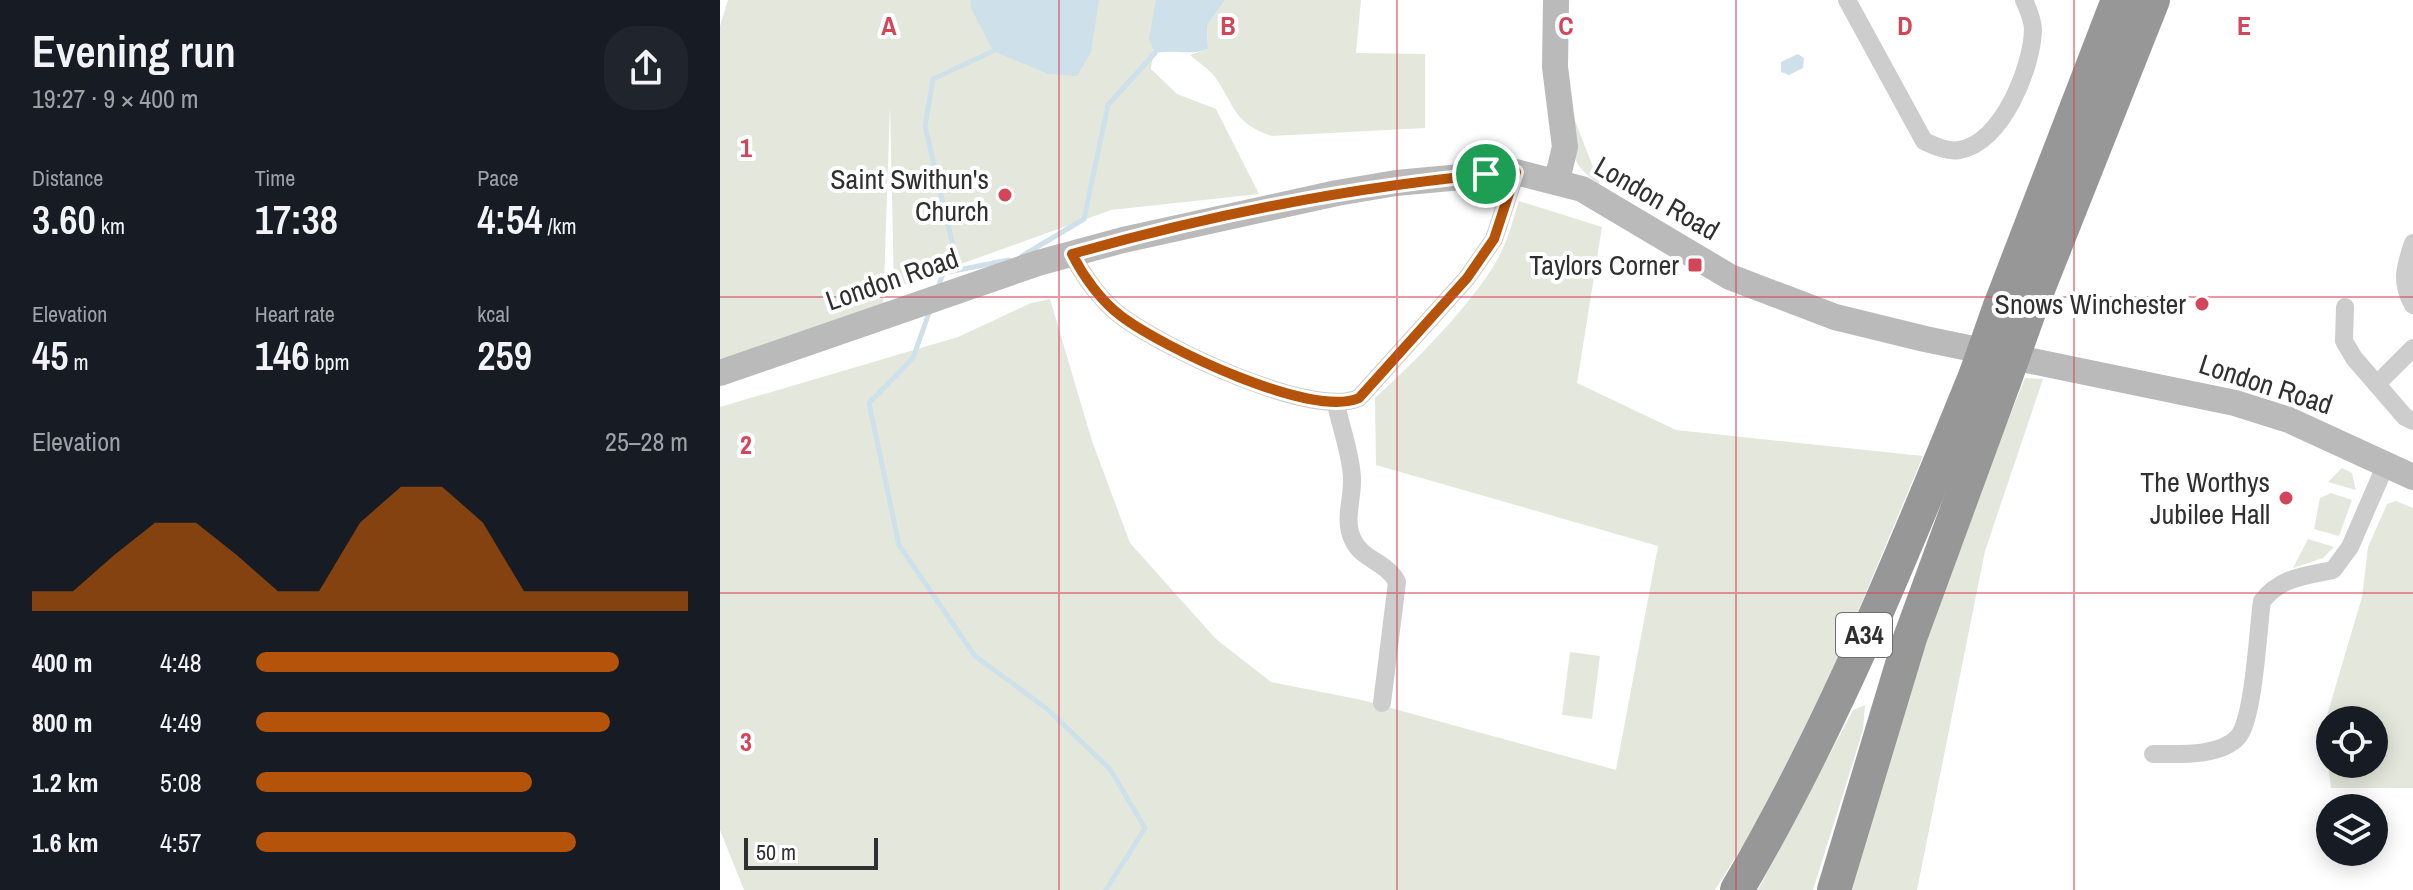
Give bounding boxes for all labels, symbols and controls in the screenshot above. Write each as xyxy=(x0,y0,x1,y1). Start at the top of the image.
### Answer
text: A xyxy=(881,8,897,43)
text: B xyxy=(1220,8,1236,43)
text: C xyxy=(1558,8,1574,43)
text: D xyxy=(1897,8,1913,43)
text: E xyxy=(2237,8,2251,43)
text: Evening run xyxy=(32,21,236,81)
button: share xyxy=(604,26,688,110)
text: 19:27 · 9 × 400 m xyxy=(32,81,199,116)
text: 1 xyxy=(740,130,752,165)
pin xyxy=(1452,140,1520,208)
street label: London Road xyxy=(1588,147,1726,249)
icon: arrive xyxy=(1464,152,1508,196)
place label: Saint Swithun's Church xyxy=(830,160,989,230)
text: Distance xyxy=(32,163,103,193)
text: Time xyxy=(255,163,295,193)
text: Pace xyxy=(477,163,518,193)
marker: Saint Swithun's Church xyxy=(996,186,1014,204)
text: 3.60 xyxy=(32,193,96,246)
text: 17:38 xyxy=(255,193,338,246)
text: 4:54 xyxy=(477,193,542,246)
text: km xyxy=(96,211,125,241)
text: /km xyxy=(542,211,576,241)
street label: London Road xyxy=(821,239,963,319)
place label: Taylors Corner xyxy=(1529,246,1679,284)
marker: Taylors Corner xyxy=(1686,256,1704,274)
place label: Snows Winchester xyxy=(1995,285,2186,323)
marker: Snows Winchester xyxy=(2193,295,2211,313)
text: Elevation xyxy=(32,299,107,329)
text: Heart rate xyxy=(255,299,335,329)
text: kcal xyxy=(477,299,509,329)
text: 45 xyxy=(32,329,68,382)
text: 146 xyxy=(255,329,309,382)
text: 259 xyxy=(477,329,532,382)
street label: London Road xyxy=(2195,345,2337,423)
text: m xyxy=(68,347,89,377)
text: bpm xyxy=(309,347,350,377)
text: Elevation xyxy=(32,424,121,459)
text: 25–28 m xyxy=(605,424,688,459)
text: 2 xyxy=(740,427,752,462)
place label: The Worthys Jubilee Hall xyxy=(2140,463,2270,533)
marker: The Worthys Jubilee Hall xyxy=(2277,489,2295,507)
road number: A34 xyxy=(1836,613,1892,657)
text: 400 m xyxy=(32,645,92,680)
text: 4:48 xyxy=(160,645,202,680)
text: 800 m xyxy=(32,705,92,740)
text: 4:49 xyxy=(160,705,202,740)
map controls xyxy=(2316,706,2388,866)
button: locate xyxy=(2316,706,2388,778)
text: 3 xyxy=(740,724,752,759)
text: 1.2 km xyxy=(32,765,98,800)
text: 5:08 xyxy=(160,765,202,800)
button: layers xyxy=(2316,794,2388,866)
text: 1.6 km xyxy=(32,825,98,860)
text: 4:57 xyxy=(160,825,202,860)
scale bar xyxy=(744,834,878,870)
text: 50 m xyxy=(756,837,796,867)

